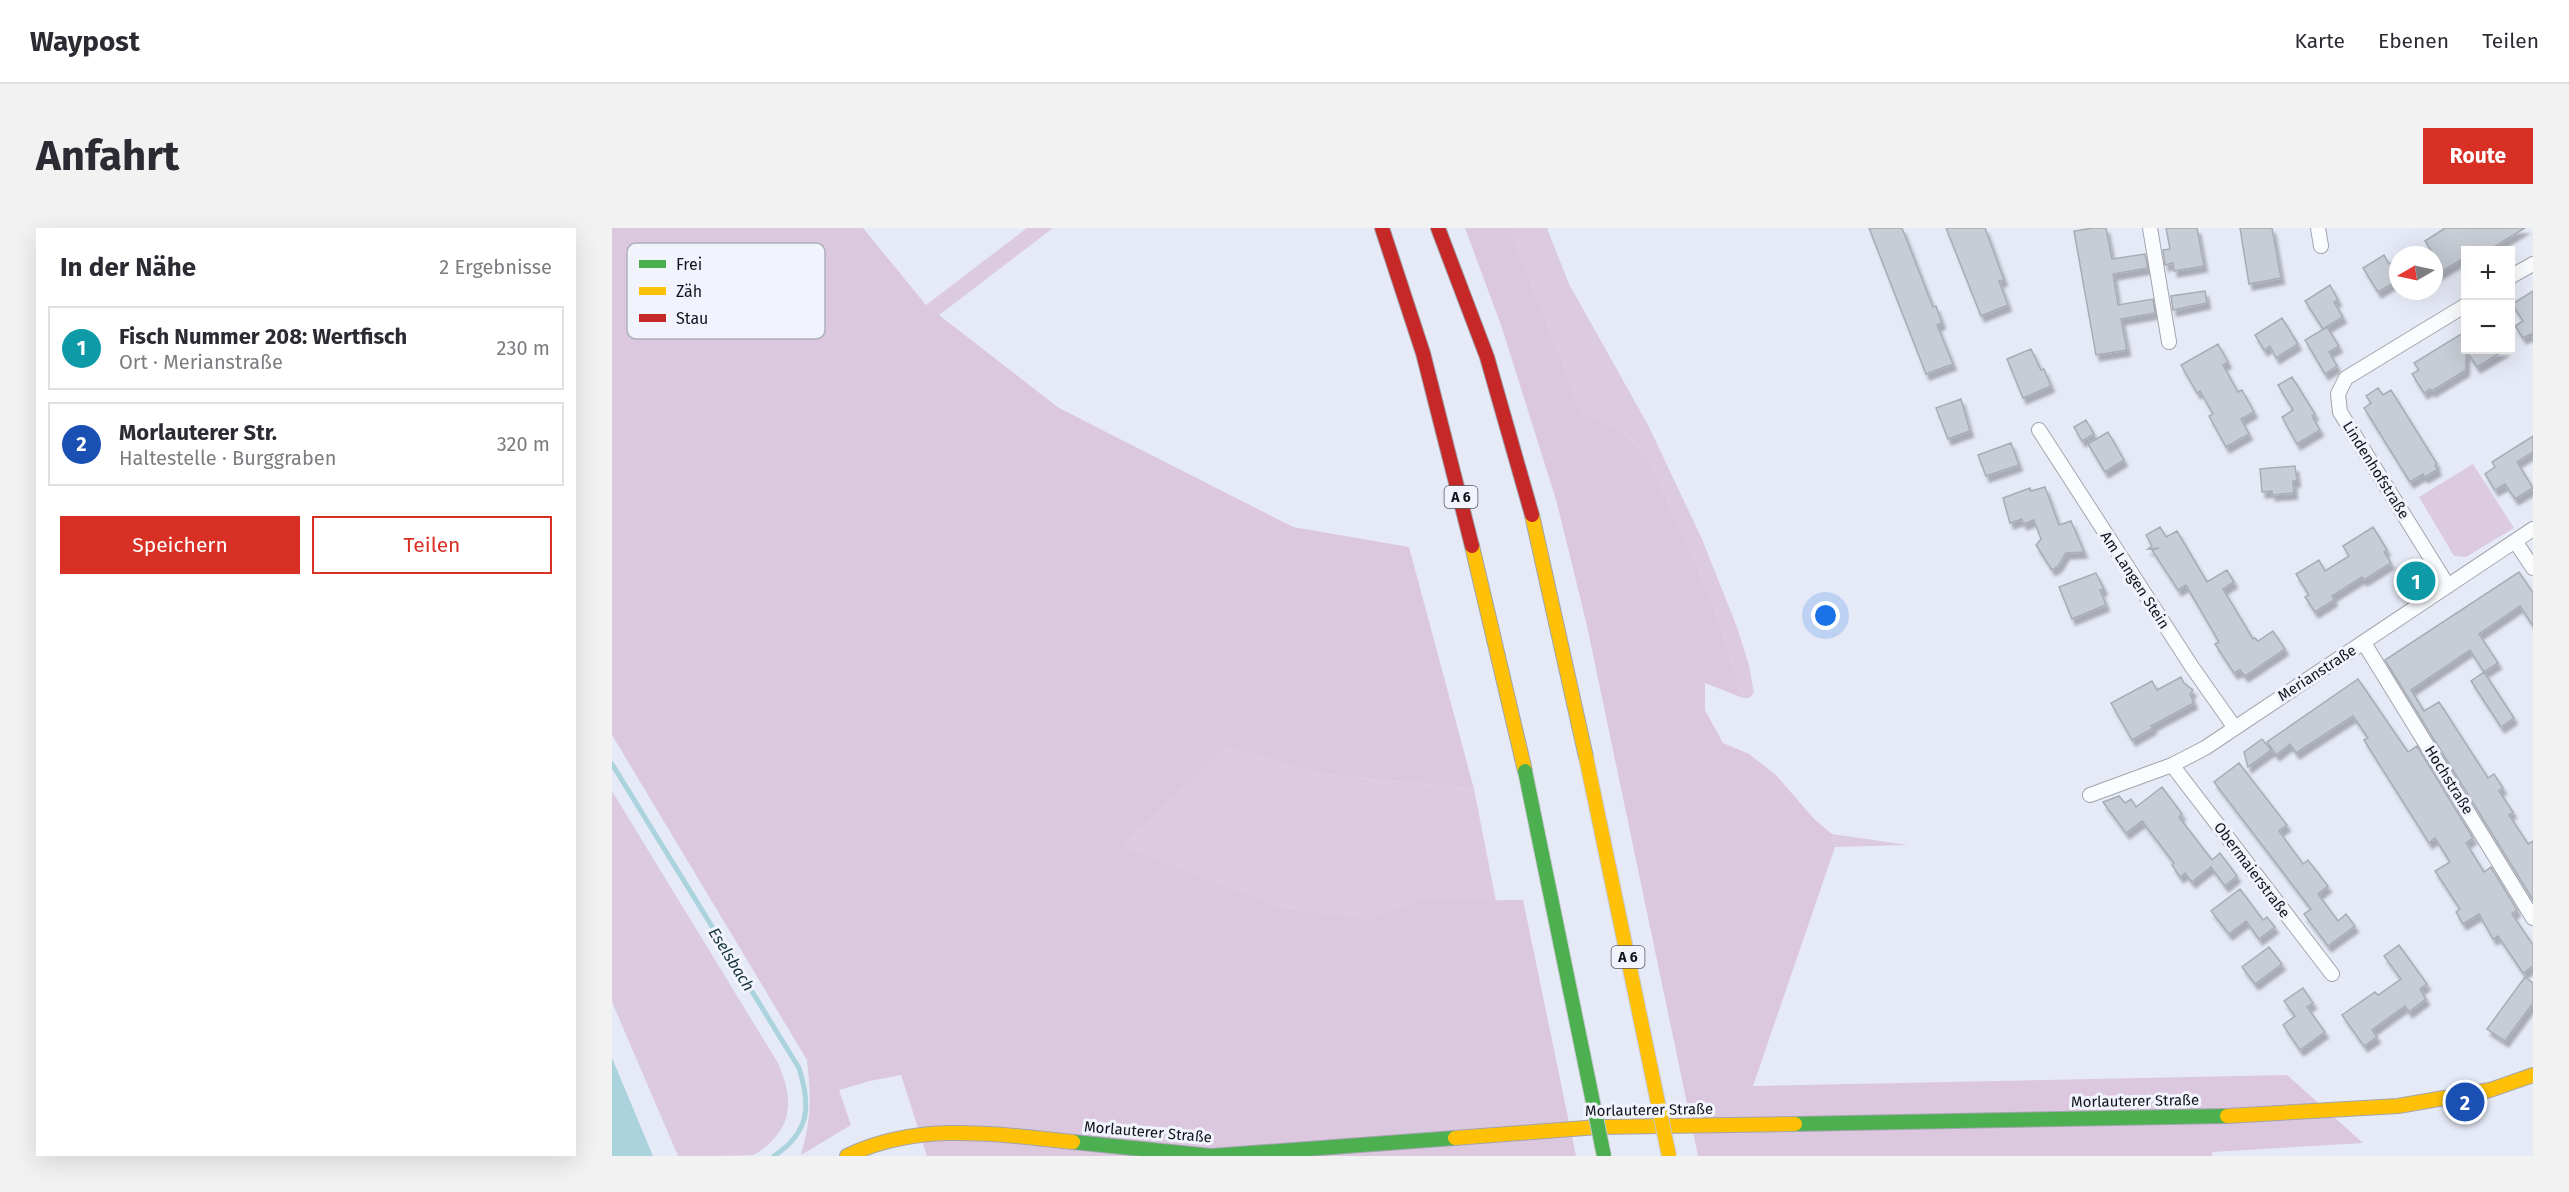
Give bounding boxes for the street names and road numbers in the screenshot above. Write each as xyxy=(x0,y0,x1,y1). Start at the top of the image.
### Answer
street label: Lindenhofstraße xyxy=(2339,418,2413,522)
road number: A 6 xyxy=(1444,486,1478,508)
street label: Am Langen Stein xyxy=(2097,528,2173,632)
street label: Merianstraße xyxy=(2274,641,2360,705)
street label: Hochstraße xyxy=(2421,742,2477,818)
street label: Obermaierstraße xyxy=(2210,819,2294,921)
road number: A 6 xyxy=(1612,946,1644,968)
street label: Morlauterer Straße xyxy=(2071,1091,2199,1111)
street label: Morlauterer Straße xyxy=(1585,1100,1713,1120)
street label: Morlauterer Straße xyxy=(1083,1117,1213,1147)

